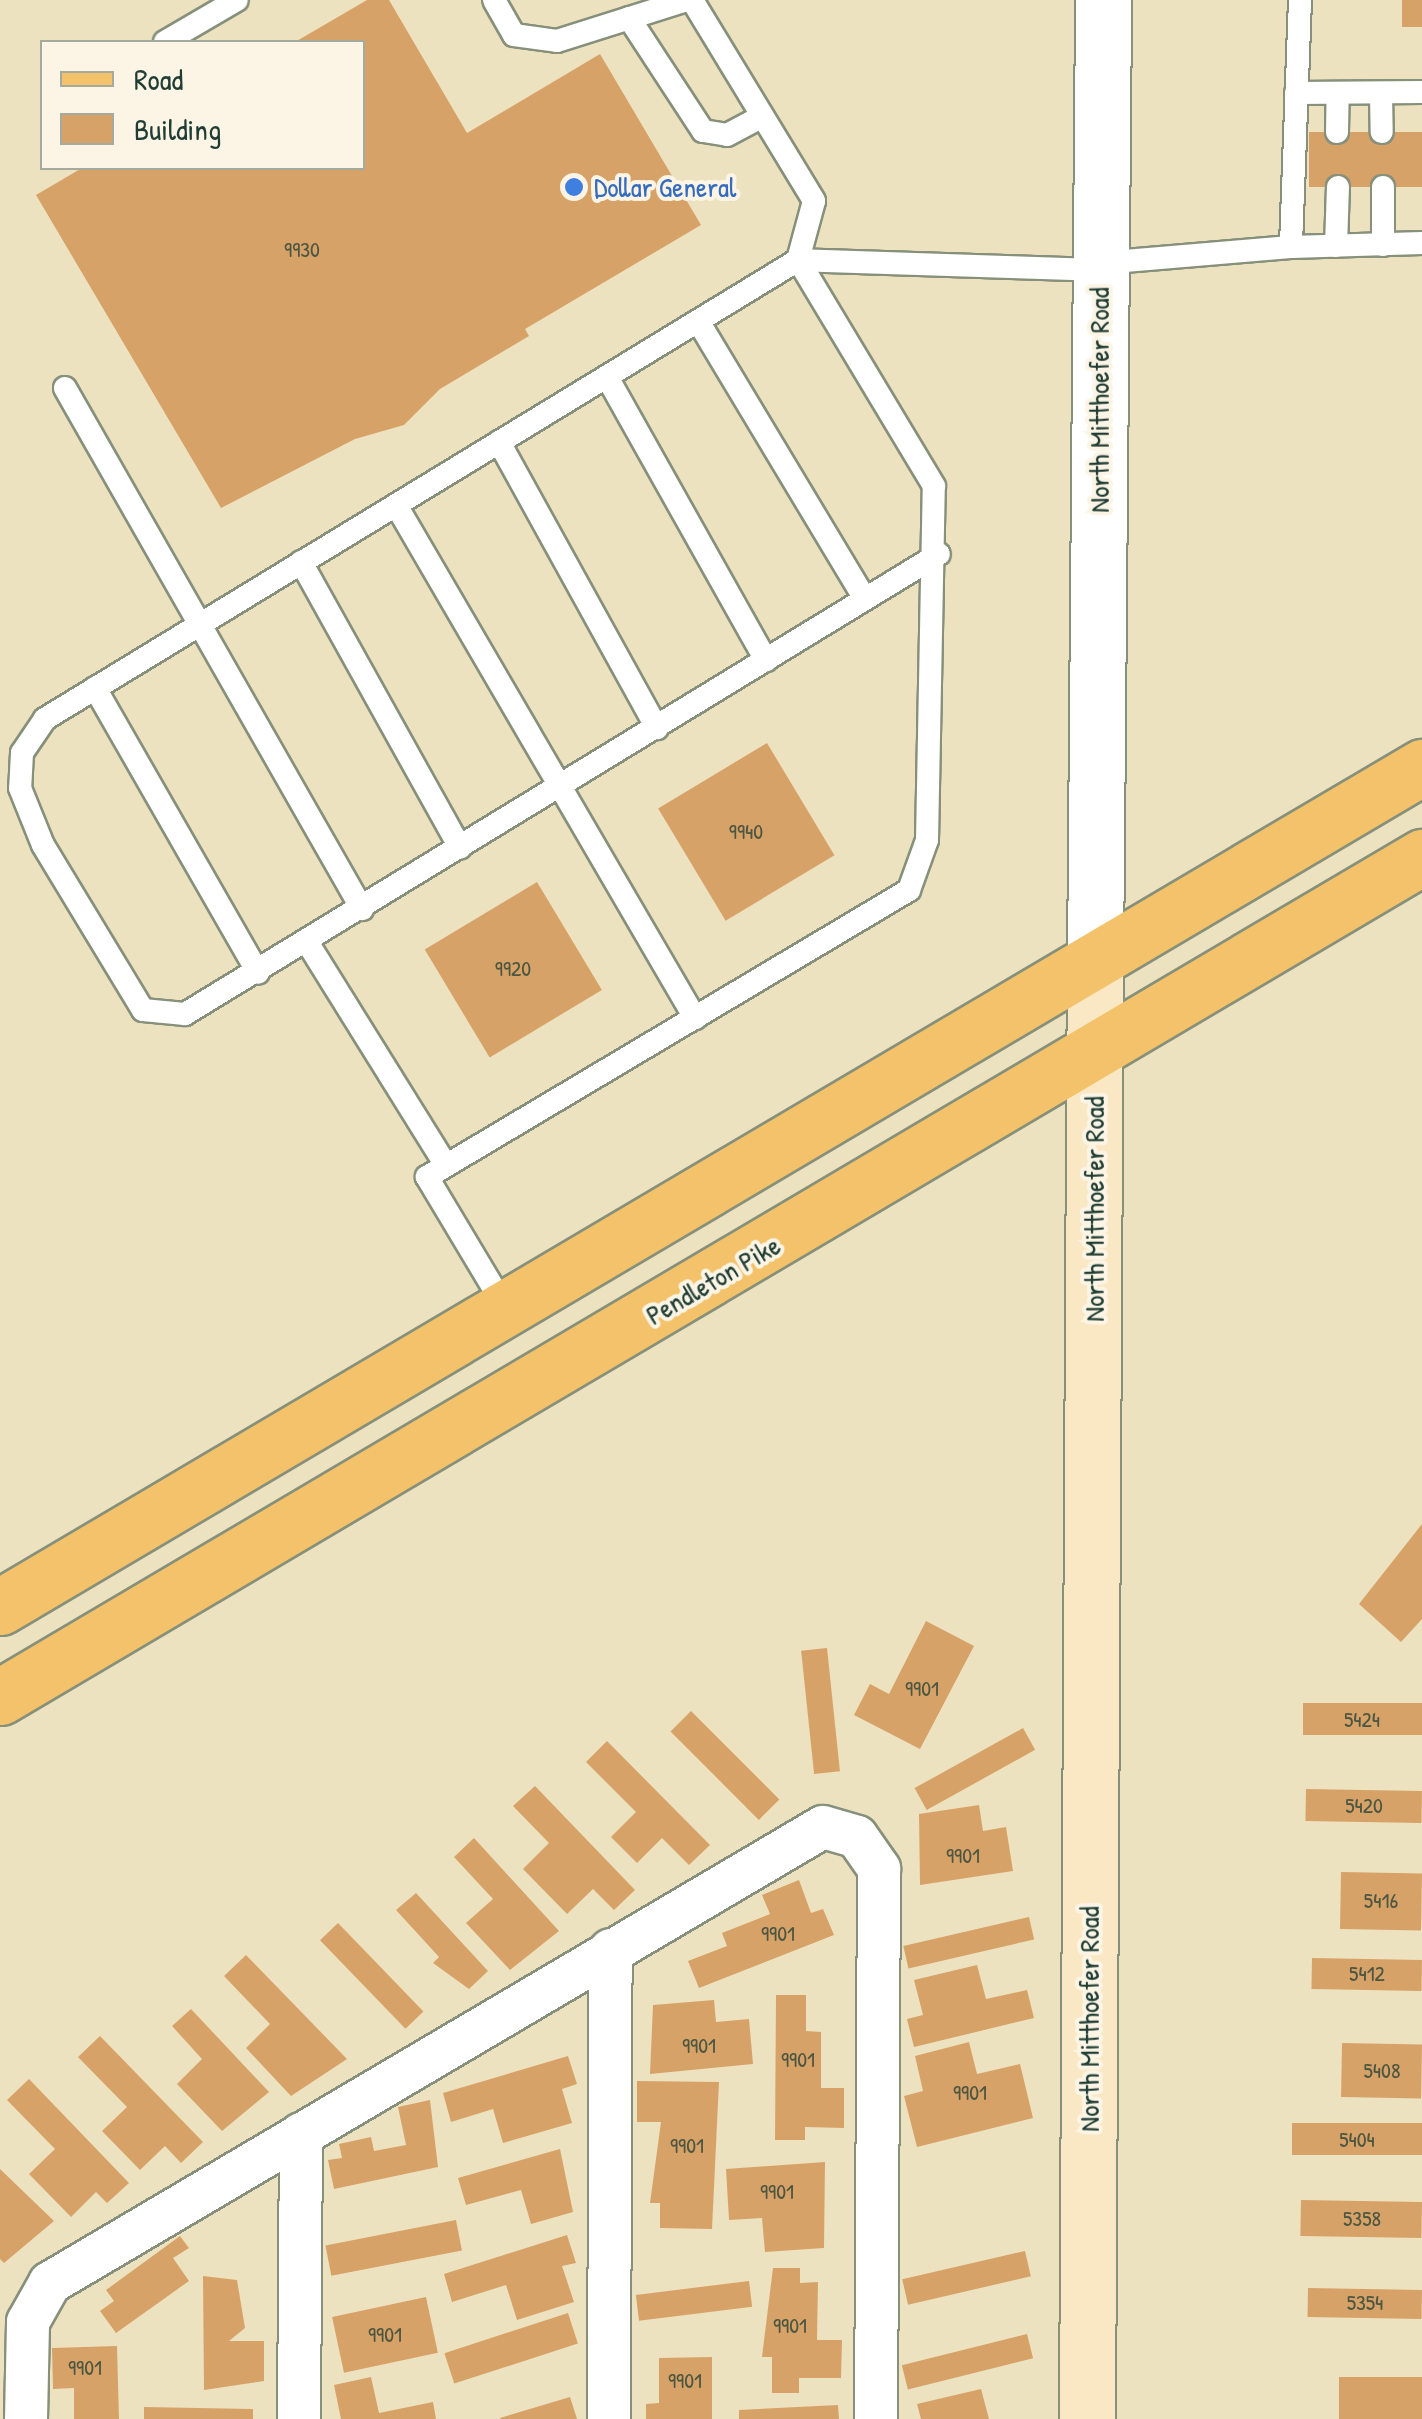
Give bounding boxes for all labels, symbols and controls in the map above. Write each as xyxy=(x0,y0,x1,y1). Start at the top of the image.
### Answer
legend xyxy=(40,40,365,170)
text: Road xyxy=(134,59,183,99)
text: Building xyxy=(134,109,221,149)
place label: Dollar General xyxy=(594,170,736,204)
marker: Dollar General xyxy=(563,176,585,198)
house number: 9930 xyxy=(284,237,320,263)
street label: North Mitthoefer Road xyxy=(1082,287,1116,513)
house number: 9940 xyxy=(729,819,763,845)
house number: 9920 xyxy=(495,956,531,982)
street label: North Mitthoefer Road xyxy=(1077,1096,1111,1322)
street label: Pendleton Pike xyxy=(640,1228,786,1332)
house number: 9901 xyxy=(905,1676,939,1702)
house number: 5424 xyxy=(1344,1707,1380,1733)
house number: 5420 xyxy=(1345,1793,1383,1819)
house number: 9901 xyxy=(946,1843,980,1869)
house number: 5416 xyxy=(1364,1888,1398,1914)
street label: North Mitthoefer Road xyxy=(1072,1906,1106,2132)
house number: 9901 xyxy=(761,1921,795,1947)
house number: 5412 xyxy=(1349,1961,1385,1987)
house number: 9901 xyxy=(682,2033,716,2059)
house number: 9901 xyxy=(781,2047,815,2073)
house number: 5408 xyxy=(1364,2058,1400,2084)
house number: 9901 xyxy=(953,2080,987,2106)
house number: 5404 xyxy=(1339,2127,1375,2153)
house number: 9901 xyxy=(670,2133,704,2159)
house number: 9901 xyxy=(760,2179,794,2205)
house number: 5358 xyxy=(1343,2206,1381,2232)
house number: 5354 xyxy=(1347,2290,1383,2316)
house number: 9901 xyxy=(773,2313,807,2339)
house number: 9901 xyxy=(368,2322,402,2348)
house number: 9901 xyxy=(68,2355,102,2381)
house number: 9901 xyxy=(668,2368,702,2394)

